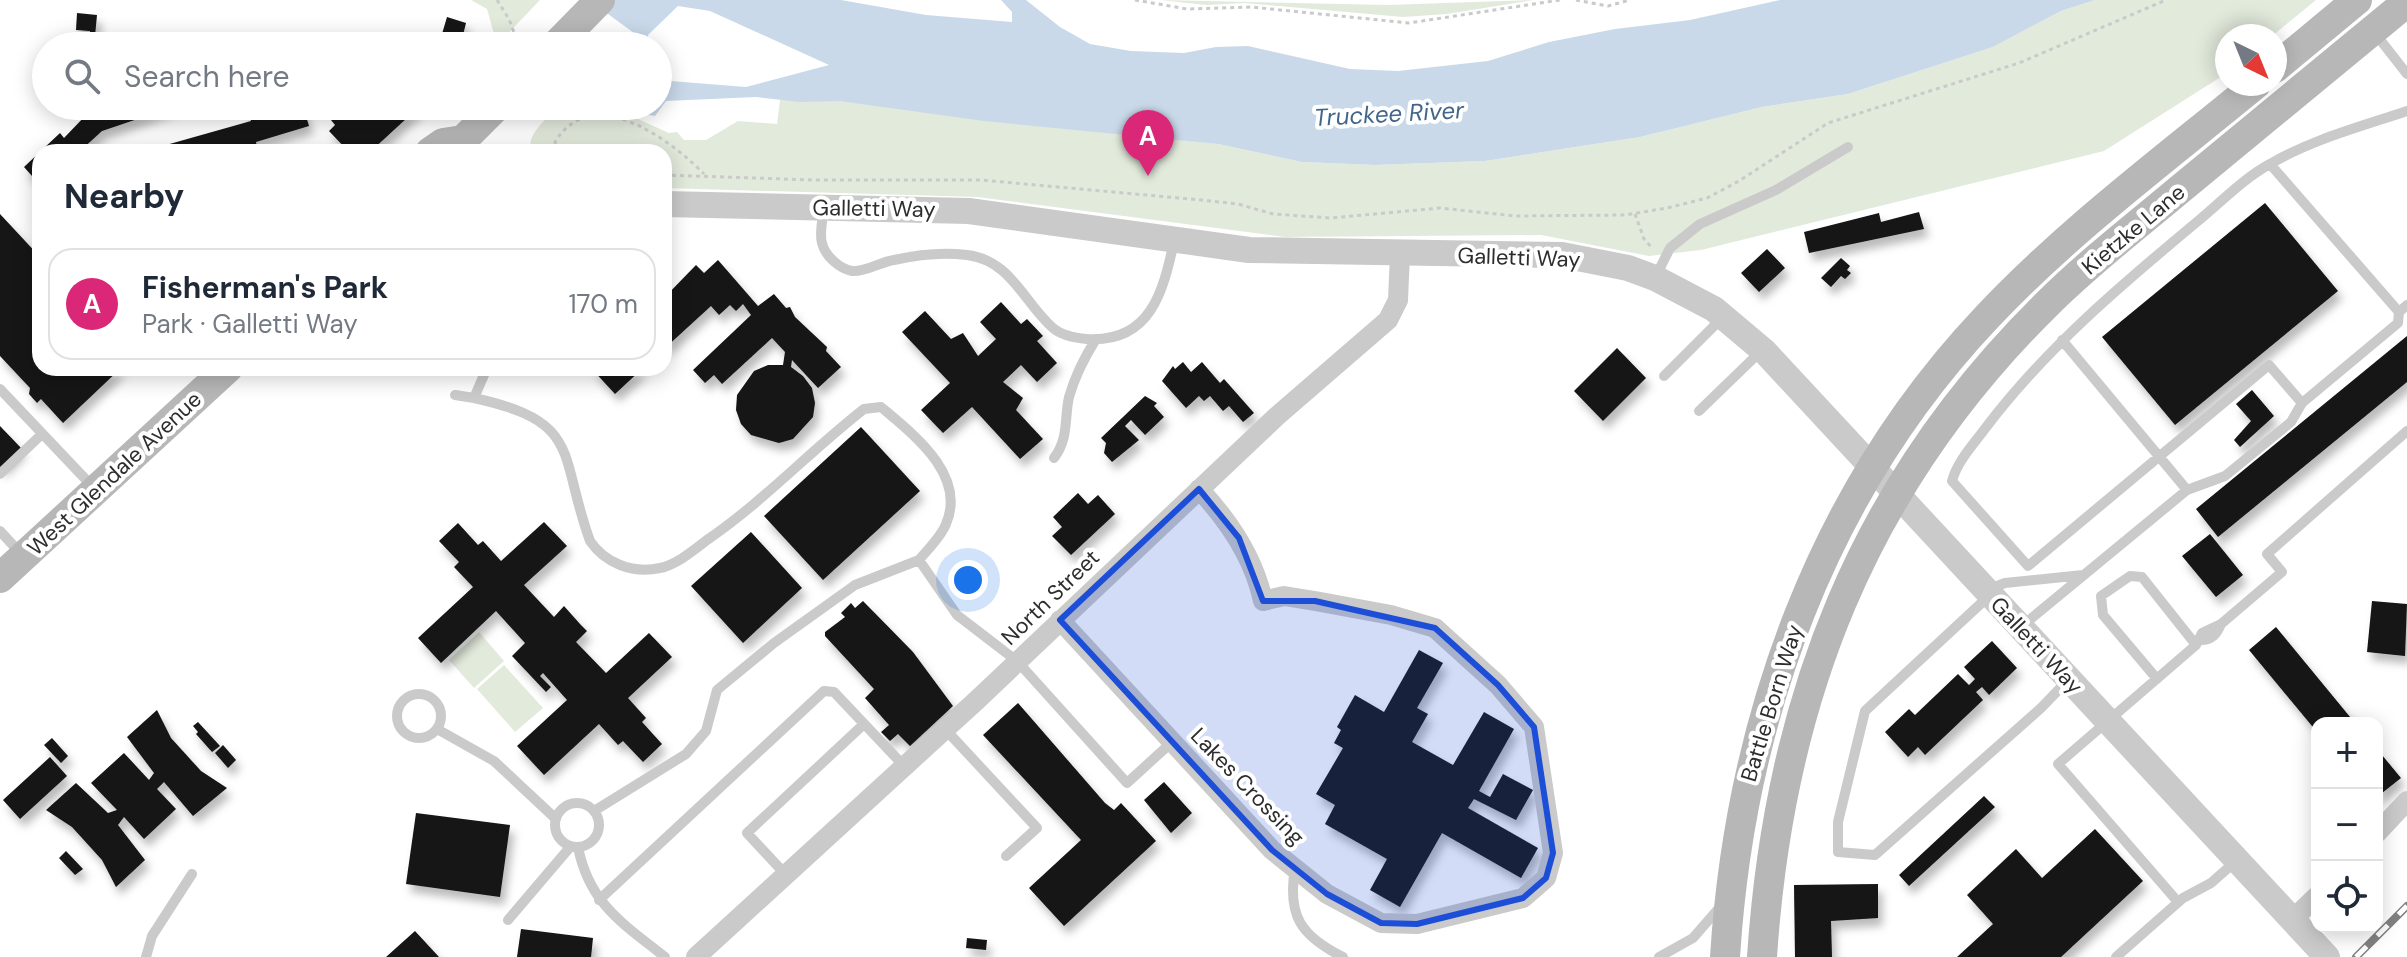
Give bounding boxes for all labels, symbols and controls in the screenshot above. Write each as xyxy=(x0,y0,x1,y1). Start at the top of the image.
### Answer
north arrow xyxy=(2215,24,2287,96)
search box xyxy=(32,32,672,120)
icon: search xyxy=(60,54,104,98)
text: Search here xyxy=(124,57,290,96)
water label: Truckee River xyxy=(1313,94,1466,133)
pin: A xyxy=(1122,110,1174,176)
text: Nearby xyxy=(64,174,184,219)
street label: Kietzke Lane xyxy=(2076,178,2191,281)
street label: Galletti Way xyxy=(812,193,936,224)
street label: Galletti Way xyxy=(1457,241,1581,274)
text: Fisherman's Park xyxy=(142,268,388,307)
text: A xyxy=(83,287,101,321)
text: 170 m xyxy=(569,287,638,321)
text: Park · Galletti Way xyxy=(142,307,358,341)
street label: West Glendale Avenue xyxy=(21,385,208,562)
street label: North Street xyxy=(995,543,1106,652)
your location xyxy=(948,560,988,600)
street label: Galletti Way xyxy=(1984,590,2089,700)
street label: Battle Born Way xyxy=(1734,621,1809,785)
map controls xyxy=(2311,717,2383,933)
button: + xyxy=(2311,717,2383,789)
street label: Lakes Crossing xyxy=(1184,722,1311,851)
button: − xyxy=(2311,789,2383,861)
button: locate xyxy=(2311,861,2383,933)

